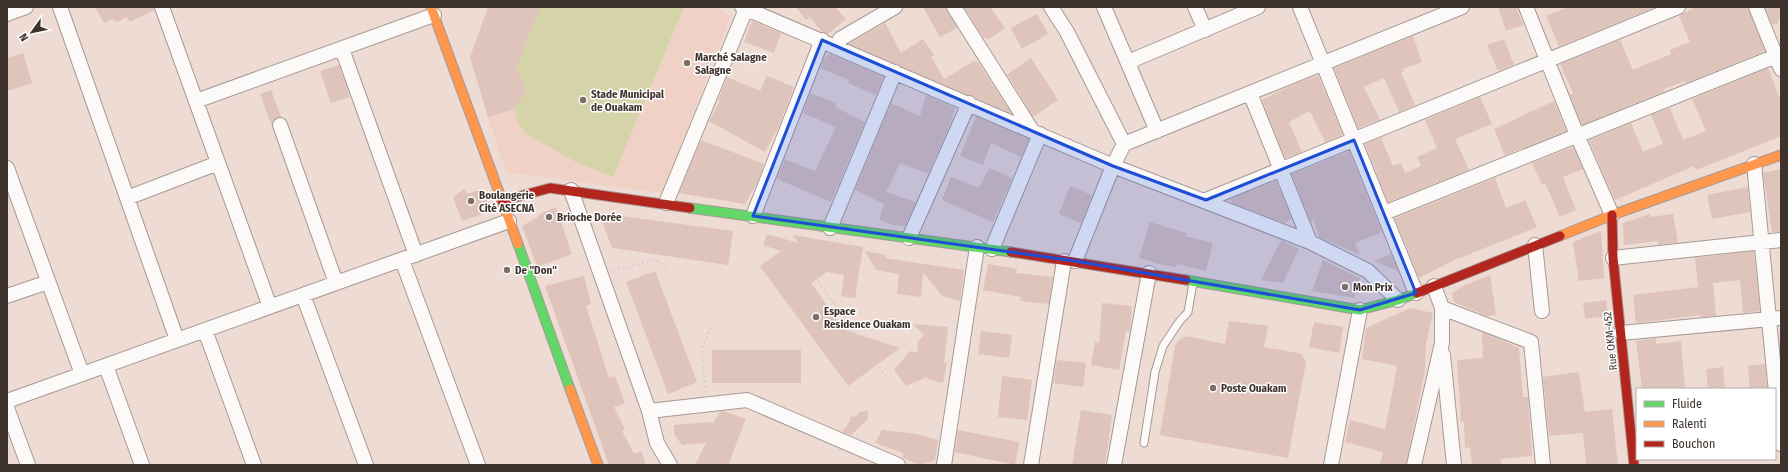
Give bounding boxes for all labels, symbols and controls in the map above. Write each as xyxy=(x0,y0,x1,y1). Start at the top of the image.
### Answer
north arrow xyxy=(12,12,52,52)
text: N xyxy=(17,31,31,43)
place label: Marché Salagne Salagne xyxy=(695,51,767,77)
marker: Marché Salagne Salagne xyxy=(682,58,692,68)
place label: Stade Municipal de Ouakam xyxy=(591,88,665,114)
marker: Stade Municipal de Ouakam xyxy=(578,95,588,105)
place label: Boulangerie Cité ASECNA xyxy=(479,189,535,215)
marker: Boulangerie Cité ASECNA xyxy=(466,196,476,206)
place label: Brioche Dorée xyxy=(557,211,622,224)
marker: Brioche Dorée xyxy=(544,212,554,222)
place label: De "Don" xyxy=(515,264,557,277)
marker: De "Don" xyxy=(502,265,512,275)
place label: Mon Prix xyxy=(1353,281,1393,294)
marker: Mon Prix xyxy=(1340,282,1350,292)
place label: Espace Residence Ouakam xyxy=(824,305,910,331)
street label: Rue OKM-452 xyxy=(1601,311,1620,371)
marker: Espace Residence Ouakam xyxy=(811,312,821,322)
place label: Poste Ouakam xyxy=(1221,382,1286,395)
marker: Poste Ouakam xyxy=(1208,383,1218,393)
legend xyxy=(1636,388,1776,460)
text: Fluide xyxy=(1672,397,1702,411)
text: Ralenti xyxy=(1672,417,1707,431)
text: Bouchon xyxy=(1672,437,1715,451)

